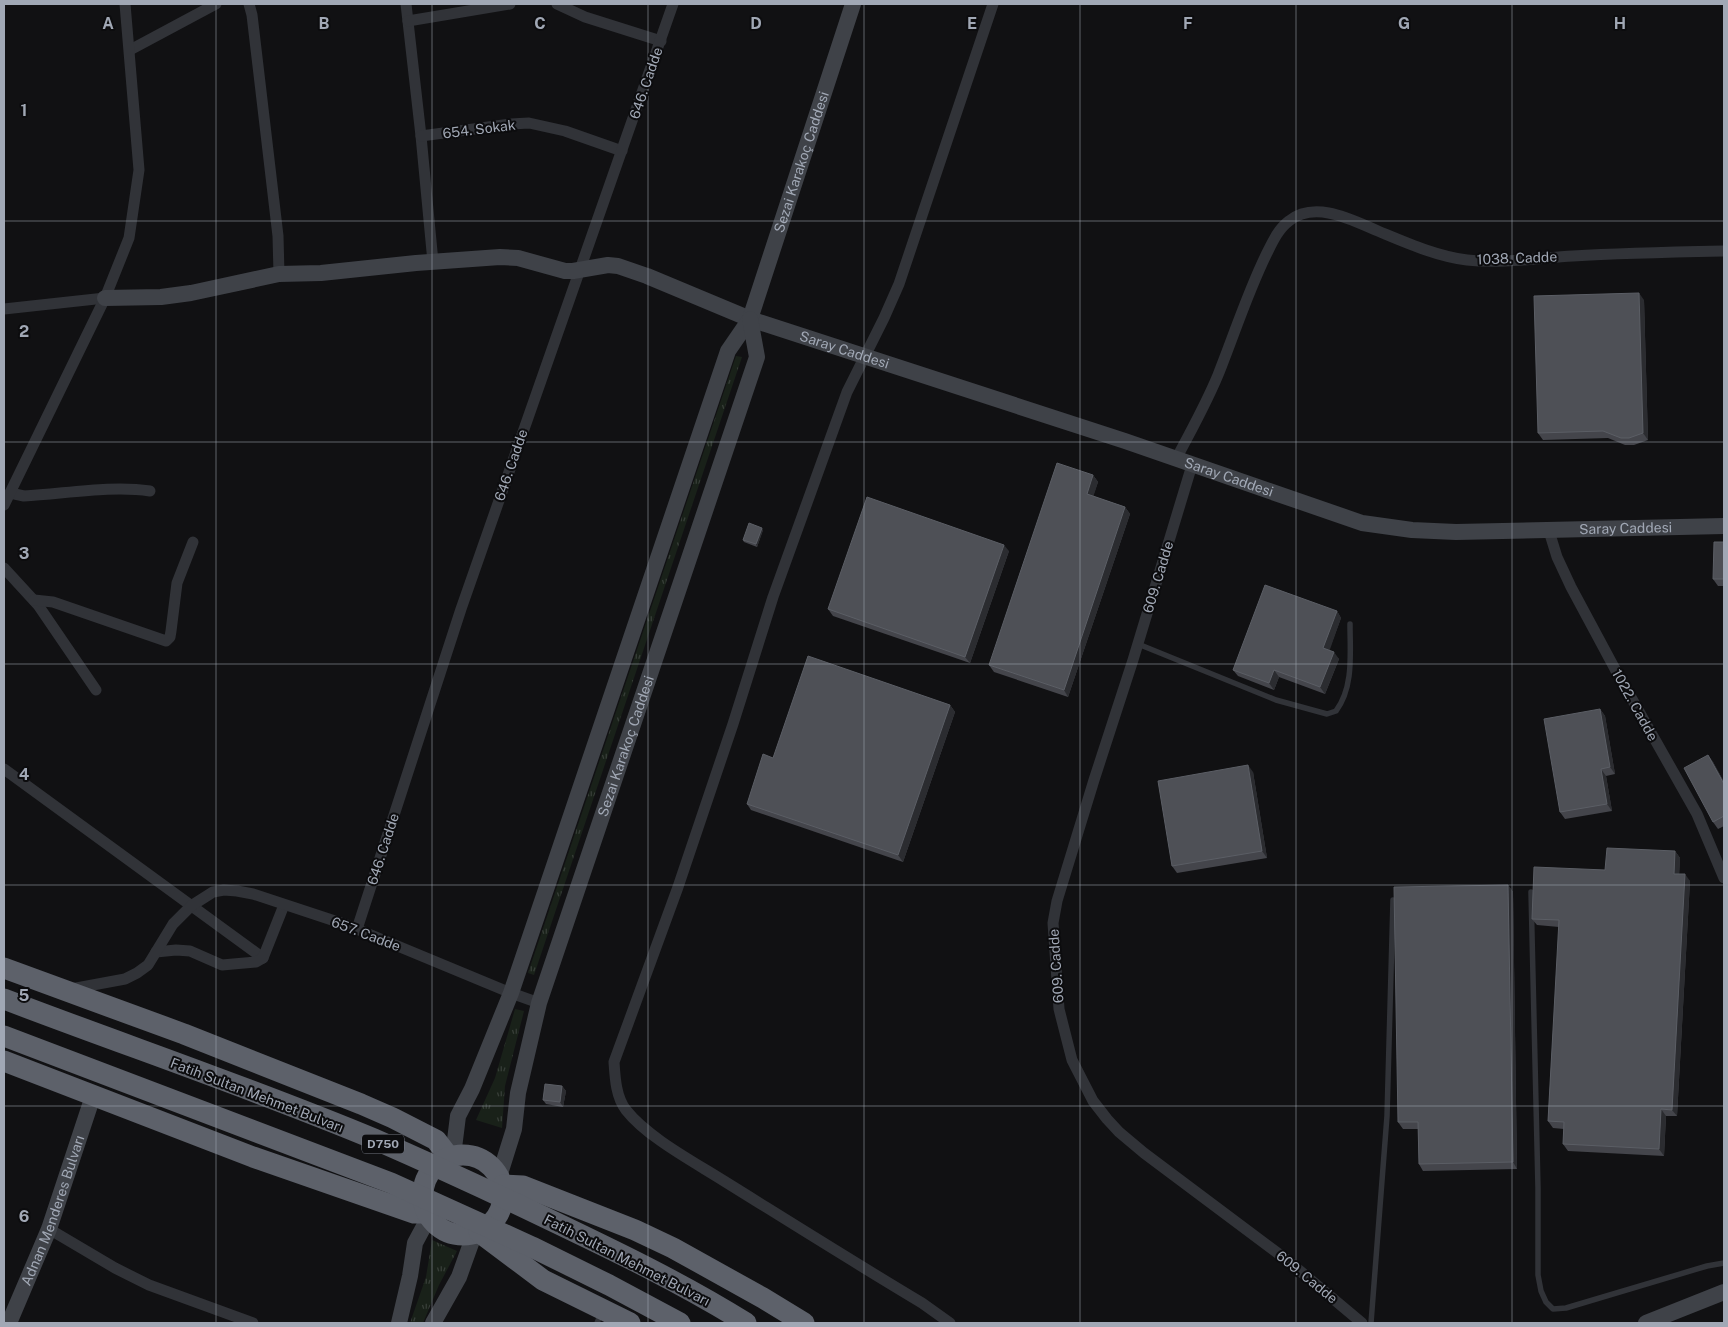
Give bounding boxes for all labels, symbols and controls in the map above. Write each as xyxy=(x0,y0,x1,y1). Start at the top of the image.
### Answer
text: A xyxy=(102,14,114,33)
text: B xyxy=(319,14,330,33)
text: C xyxy=(534,14,546,33)
text: D xyxy=(750,14,762,33)
text: E xyxy=(967,14,977,33)
text: F xyxy=(1183,14,1193,33)
text: G xyxy=(1398,14,1410,33)
text: H xyxy=(1614,14,1626,33)
street label: 646. Cadde xyxy=(626,45,666,121)
street label: Sezai Karakoç Caddesi xyxy=(771,89,832,235)
text: 1 xyxy=(21,101,27,120)
street label: 654. Sokak xyxy=(442,117,517,141)
street label: 1038. Cadde xyxy=(1477,249,1557,267)
text: 2 xyxy=(19,322,29,341)
street label: Saray Caddesi xyxy=(798,328,891,372)
street label: 646. Cadde xyxy=(491,427,531,503)
street label: Saray Caddesi xyxy=(1182,454,1276,500)
street label: Saray Caddesi xyxy=(1579,519,1672,537)
street label: 609. Cadde xyxy=(1139,539,1177,615)
text: 3 xyxy=(19,544,29,563)
street label: 1022. Cadde xyxy=(1609,666,1661,744)
street label: Sezai Karakoç Caddesi xyxy=(594,674,657,819)
text: 4 xyxy=(19,765,30,784)
street label: 646. Cadde xyxy=(364,811,402,887)
street label: 657. Cadde xyxy=(329,913,403,955)
street label: 609. Cadde xyxy=(1045,928,1067,1004)
text: 5 xyxy=(19,986,30,1005)
street label: Fatih Sultan Mehmet Bulvarı xyxy=(168,1055,346,1135)
street label: Adnan Menderes Bulvarı xyxy=(18,1133,87,1288)
road number: D750 xyxy=(362,1134,404,1154)
text: 6 xyxy=(19,1207,29,1226)
street label: Fatih Sultan Mehmet Bulvarı xyxy=(541,1211,713,1309)
street label: 609. Cadde xyxy=(1273,1247,1341,1307)

